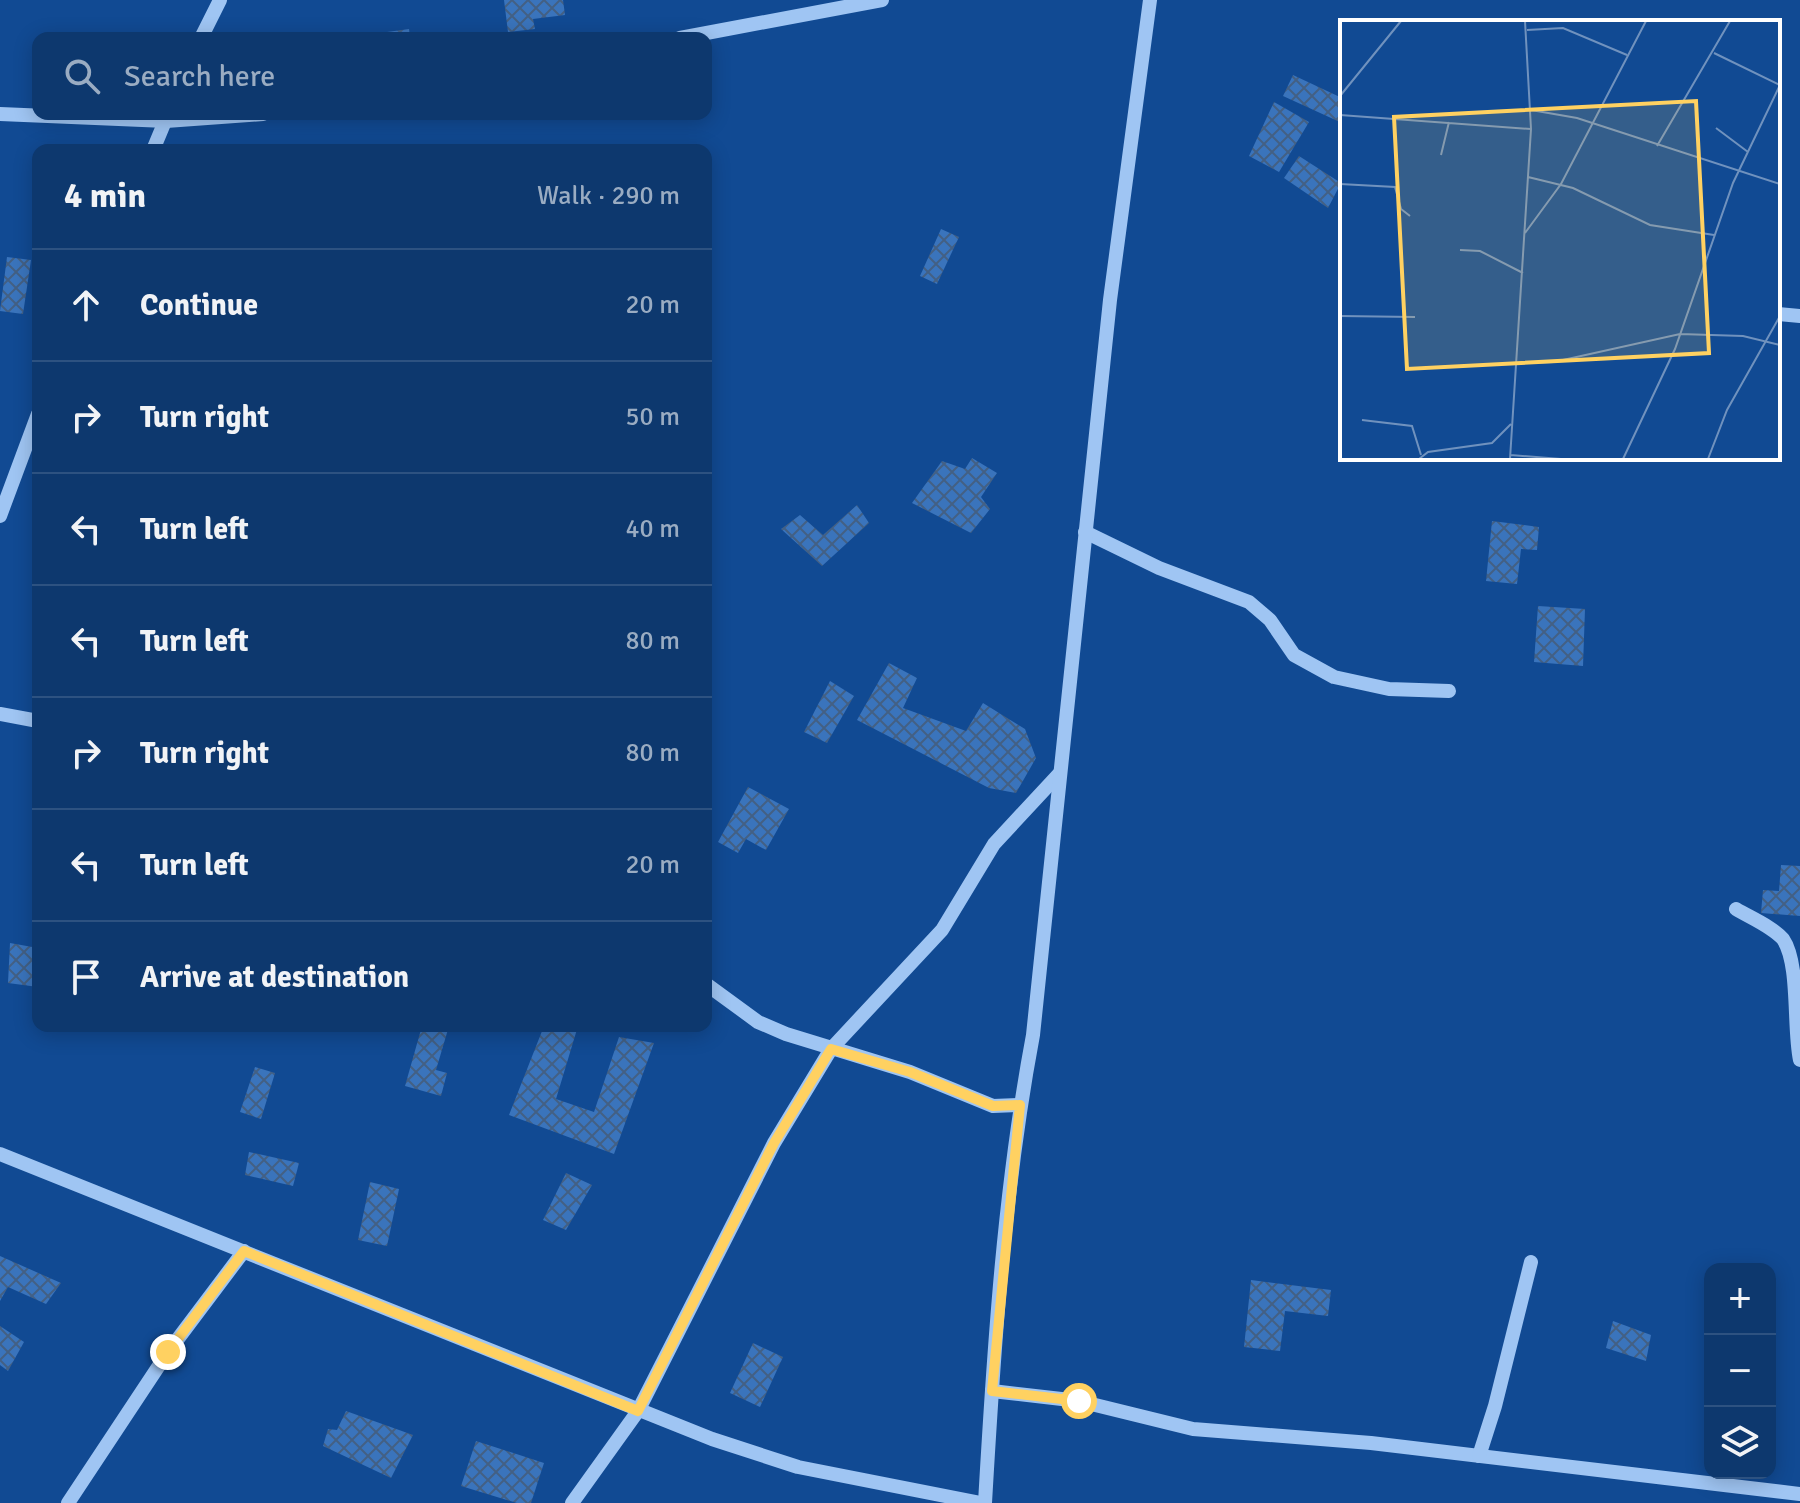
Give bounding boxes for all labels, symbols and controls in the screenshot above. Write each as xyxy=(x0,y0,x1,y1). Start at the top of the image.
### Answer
inset map xyxy=(1340,20,1780,460)
search box xyxy=(32,32,712,120)
icon: search xyxy=(60,54,104,98)
text: Search here xyxy=(124,58,275,95)
text: 4 min xyxy=(64,175,146,217)
text: Walk · 290 m xyxy=(537,180,680,212)
icon: ahead xyxy=(64,283,108,327)
text: Continue xyxy=(140,287,258,324)
text: 20 m xyxy=(625,289,680,321)
icon: right xyxy=(64,395,108,439)
text: Turn right xyxy=(140,399,269,436)
text: 50 m xyxy=(625,401,680,433)
icon: left xyxy=(64,507,108,551)
text: Turn left xyxy=(140,511,249,548)
text: 40 m xyxy=(625,513,680,545)
icon: left xyxy=(64,619,108,663)
text: Turn left xyxy=(140,623,249,660)
text: 80 m xyxy=(625,625,680,657)
icon: right xyxy=(64,731,108,775)
text: Turn right xyxy=(140,735,269,772)
text: 80 m xyxy=(625,737,680,769)
icon: left xyxy=(64,843,108,887)
text: Turn left xyxy=(140,847,249,884)
text: 20 m xyxy=(625,849,680,881)
icon: arrive xyxy=(64,955,108,999)
text: Arrive at destination xyxy=(140,959,409,996)
map controls xyxy=(1704,1263,1776,1479)
button: + xyxy=(1704,1263,1776,1335)
route end xyxy=(150,1334,186,1370)
button: − xyxy=(1704,1335,1776,1407)
route start xyxy=(1061,1383,1097,1419)
button: layers xyxy=(1704,1407,1776,1479)

